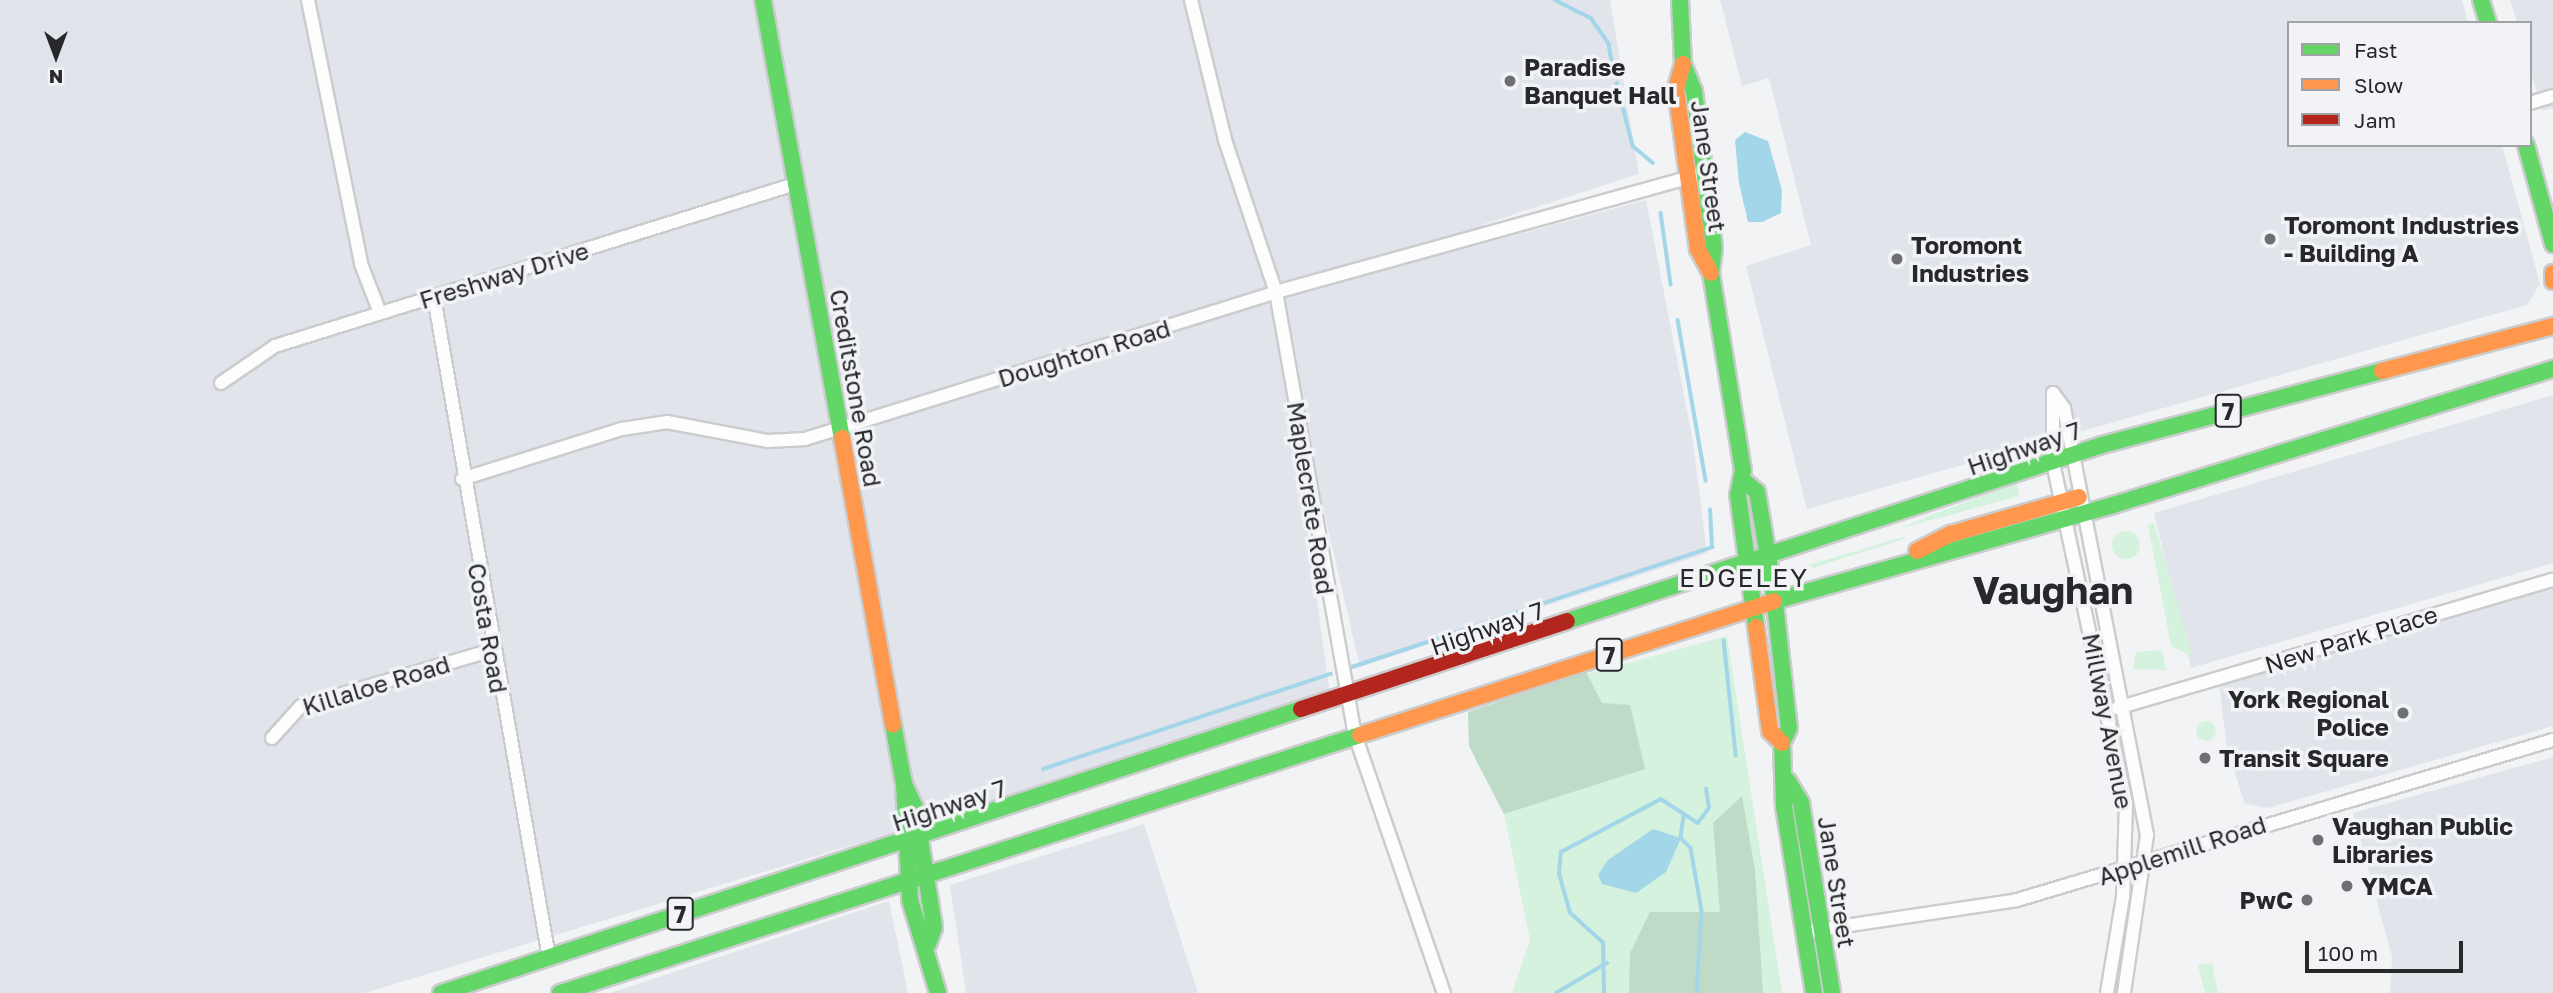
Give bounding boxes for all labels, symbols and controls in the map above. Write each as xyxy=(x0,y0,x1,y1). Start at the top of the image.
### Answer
north arrow xyxy=(21,21,91,91)
legend xyxy=(2287,21,2532,147)
text: Fast xyxy=(2354,37,2397,63)
place label: Paradise Banquet Hall xyxy=(1524,53,1676,109)
text: N xyxy=(49,66,63,89)
text: Slow xyxy=(2354,72,2403,98)
marker: Paradise Banquet Hall xyxy=(1502,73,1518,89)
street label: Jane Street xyxy=(1686,98,1732,234)
text: Jam xyxy=(2354,107,2396,133)
place label: Toromont Industries - Building A xyxy=(2284,211,2519,267)
place label: Toromont Industries xyxy=(1911,231,2029,287)
marker: Toromont Industries - Building A xyxy=(2262,231,2278,247)
street label: Freshway Drive xyxy=(416,236,592,314)
marker: Toromont Industries xyxy=(1889,251,1905,267)
street label: Creditstone Road xyxy=(824,287,888,489)
street label: Doughton Road xyxy=(994,313,1174,393)
road number: 7 xyxy=(2214,392,2242,430)
street label: Maplecrete Road xyxy=(1282,400,1340,596)
street label: Highway 7 xyxy=(1963,415,2085,481)
street label: Costa Road xyxy=(462,561,514,695)
district label: EDGELEY xyxy=(1680,562,1808,594)
district label: Vaughan xyxy=(1973,567,2133,613)
street label: Highway 7 xyxy=(1426,595,1548,661)
street label: New Park Place xyxy=(2261,599,2441,679)
street label: Millway Avenue xyxy=(2077,631,2139,811)
road number: 7 xyxy=(1595,636,1623,674)
street label: Killaloe Road xyxy=(299,649,453,721)
place label: York Regional Police xyxy=(2228,685,2389,741)
marker: York Regional Police xyxy=(2395,705,2411,721)
place label: Transit Square xyxy=(2219,744,2389,772)
marker: Transit Square xyxy=(2197,750,2213,766)
street label: Highway 7 xyxy=(888,773,1010,837)
street label: Applemill Road xyxy=(2094,809,2270,891)
place label: Vaughan Public Libraries xyxy=(2332,812,2513,868)
street label: Jane Street xyxy=(1812,814,1862,950)
marker: Vaughan Public Libraries xyxy=(2310,832,2326,848)
place label: YMCA xyxy=(2361,872,2433,900)
marker: YMCA xyxy=(2339,878,2355,894)
place label: PwC xyxy=(2240,886,2293,914)
marker: PwC xyxy=(2299,892,2315,908)
road number: 7 xyxy=(666,894,694,934)
scale bar xyxy=(2308,926,2466,970)
text: 100 m xyxy=(2318,940,2378,966)

